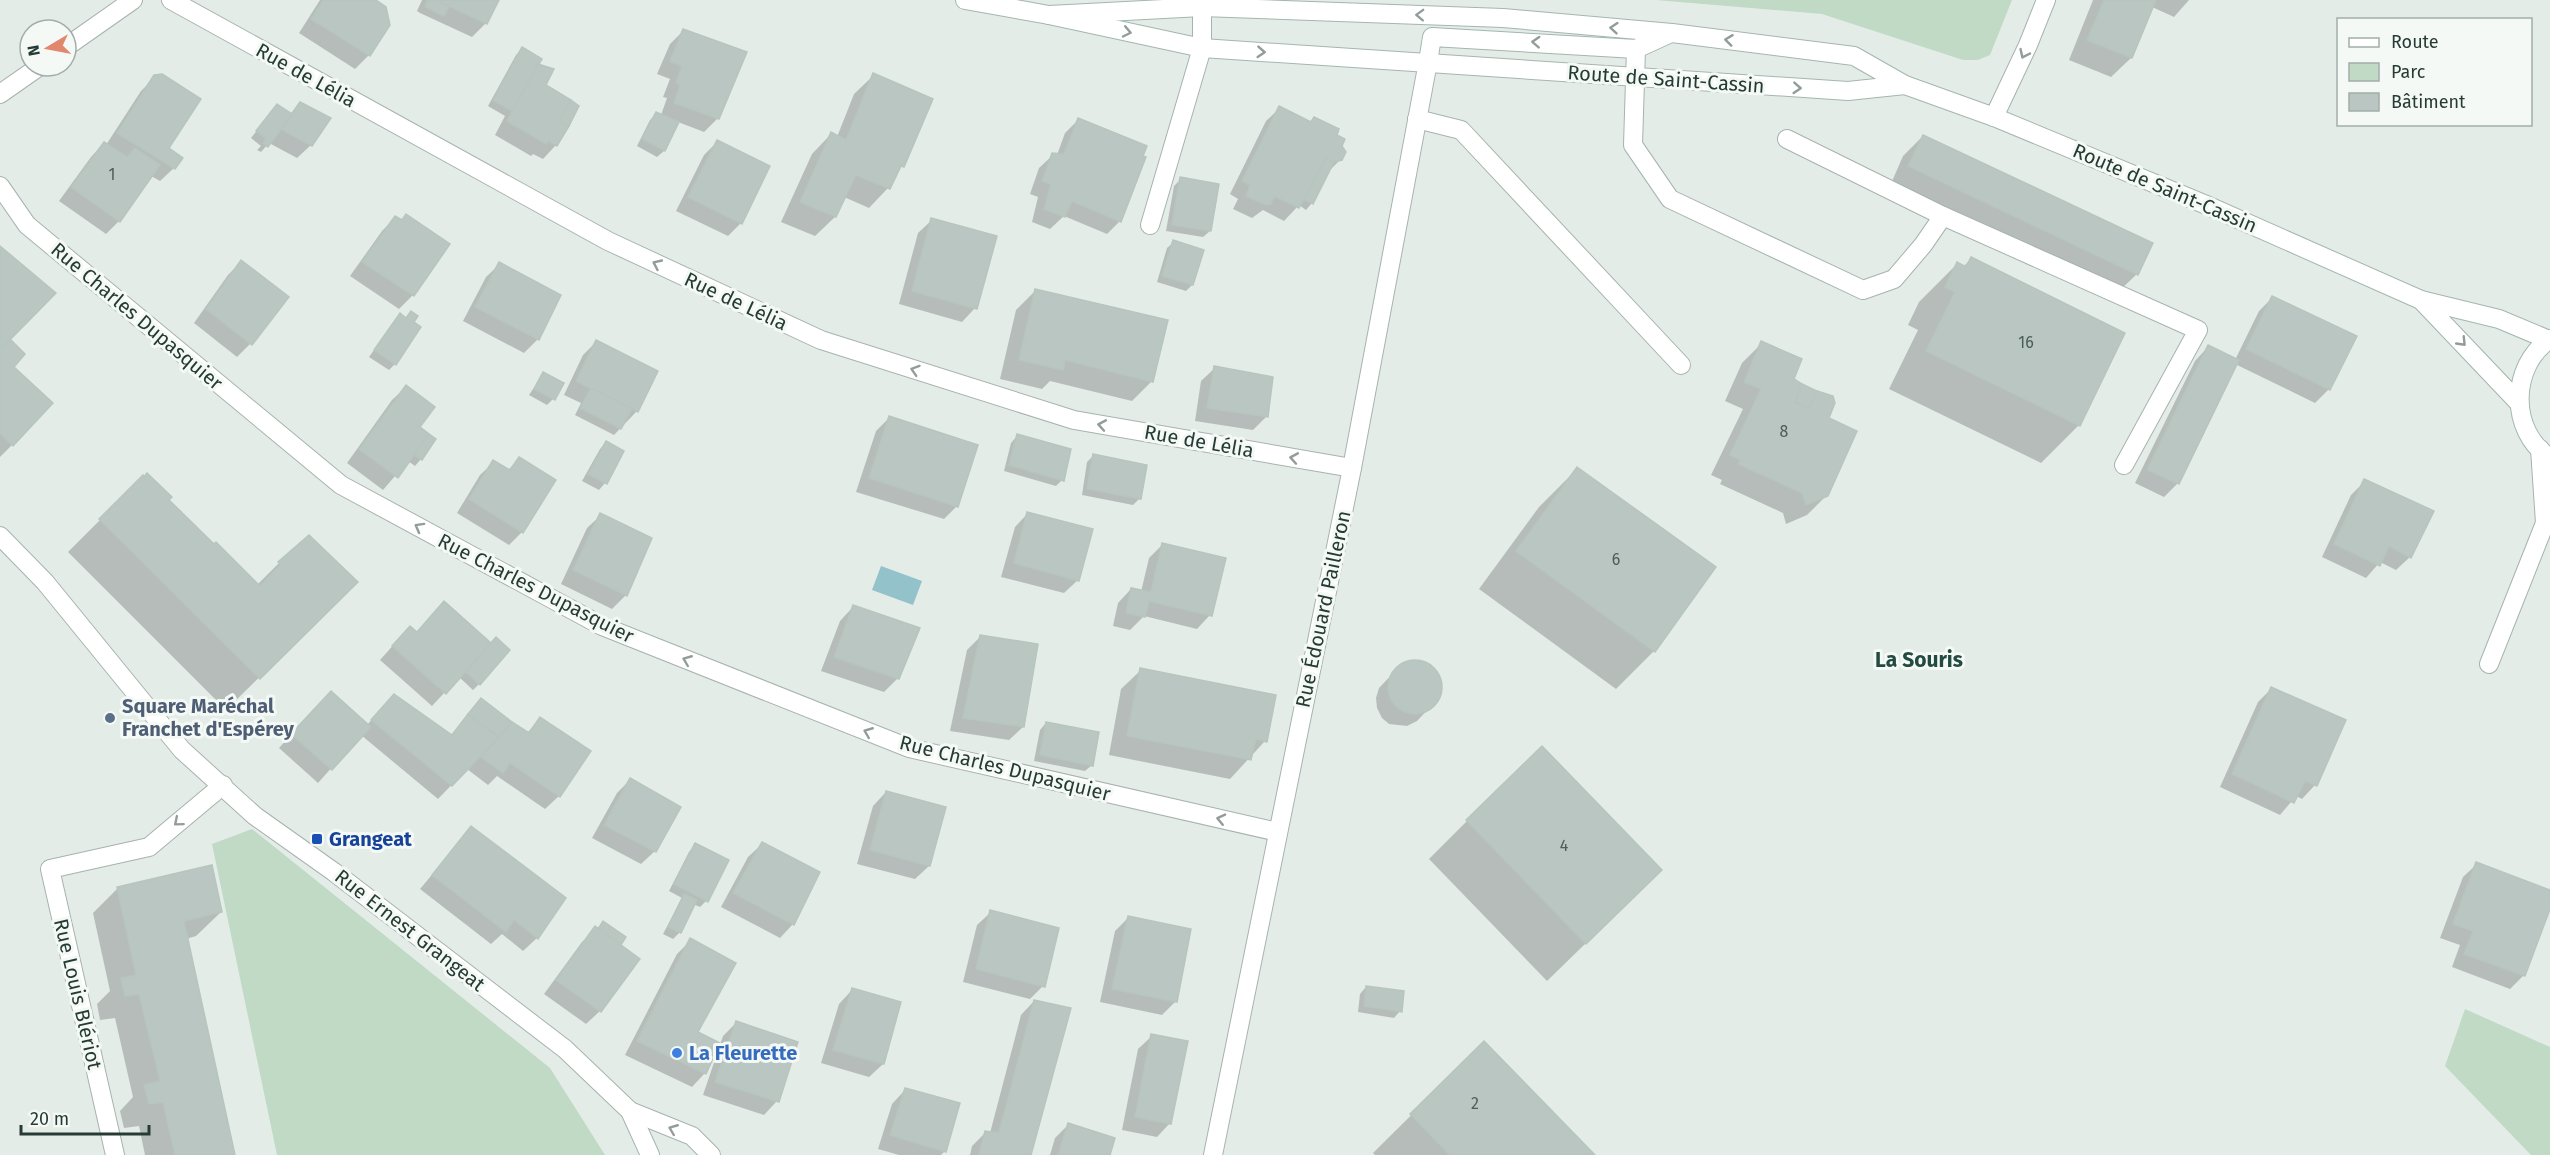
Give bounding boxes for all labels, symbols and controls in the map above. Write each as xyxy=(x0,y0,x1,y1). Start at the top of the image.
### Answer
one-way arrow xyxy=(1415,9,1424,21)
north arrow xyxy=(18,18,78,78)
legend xyxy=(2337,18,2532,126)
one-way arrow xyxy=(1610,22,1619,35)
one-way arrow xyxy=(1121,24,1131,37)
text: Route xyxy=(2391,31,2439,53)
one-way arrow xyxy=(1724,34,1733,47)
one-way arrow xyxy=(1531,36,1540,49)
street label: Rue de Lélia xyxy=(252,38,360,112)
text: N xyxy=(23,44,44,57)
one-way arrow xyxy=(1256,45,1265,58)
one-way arrow xyxy=(2019,48,2031,59)
street label: Route de Saint-Cassin xyxy=(1567,60,1765,98)
text: Parc xyxy=(2391,61,2426,83)
one-way arrow xyxy=(1793,81,1802,94)
text: Bâtiment xyxy=(2391,91,2466,113)
street label: Route de Saint-Cassin xyxy=(2069,138,2261,238)
house number: 1 xyxy=(109,165,115,184)
street label: Rue Charles Dupasquier xyxy=(46,237,228,395)
one-way arrow xyxy=(653,260,664,272)
street label: Rue de Lélia xyxy=(681,267,791,335)
house number: 16 xyxy=(2018,333,2034,352)
one-way arrow xyxy=(2455,335,2466,346)
one-way arrow xyxy=(910,365,921,377)
one-way arrow xyxy=(1097,419,1107,431)
street label: Rue de Lélia xyxy=(1142,420,1256,462)
house number: 8 xyxy=(1780,422,1789,441)
one-way arrow xyxy=(1289,452,1299,464)
street label: Rue Édouard Pailleron xyxy=(1290,508,1356,710)
one-way arrow xyxy=(415,523,425,534)
street label: Rue Charles Dupasquier xyxy=(434,528,638,648)
house number: 6 xyxy=(1612,550,1620,569)
district label: La Souris xyxy=(1875,647,1963,673)
one-way arrow xyxy=(683,655,694,667)
place label: Square Maréchal Franchet d'Espérey xyxy=(122,694,295,741)
marker: Square Maréchal Franchet d'Espérey xyxy=(103,711,117,725)
one-way arrow xyxy=(864,727,875,739)
street label: Rue Charles Dupasquier xyxy=(897,730,1113,806)
one-way arrow xyxy=(1216,813,1226,826)
one-way arrow xyxy=(174,815,185,826)
place label: Grangeat xyxy=(329,827,412,851)
marker: Grangeat xyxy=(310,832,324,846)
house number: 4 xyxy=(1560,836,1569,855)
street label: Rue Ernest Grangeat xyxy=(330,864,490,997)
street label: Rue Louis Blériot xyxy=(49,916,107,1073)
place label: La Fleurette xyxy=(689,1041,797,1065)
marker: La Fleurette xyxy=(670,1046,684,1060)
house number: 2 xyxy=(1471,1094,1479,1113)
scale bar xyxy=(21,1098,148,1136)
text: 20 m xyxy=(30,1108,69,1130)
one-way arrow xyxy=(669,1124,680,1136)

